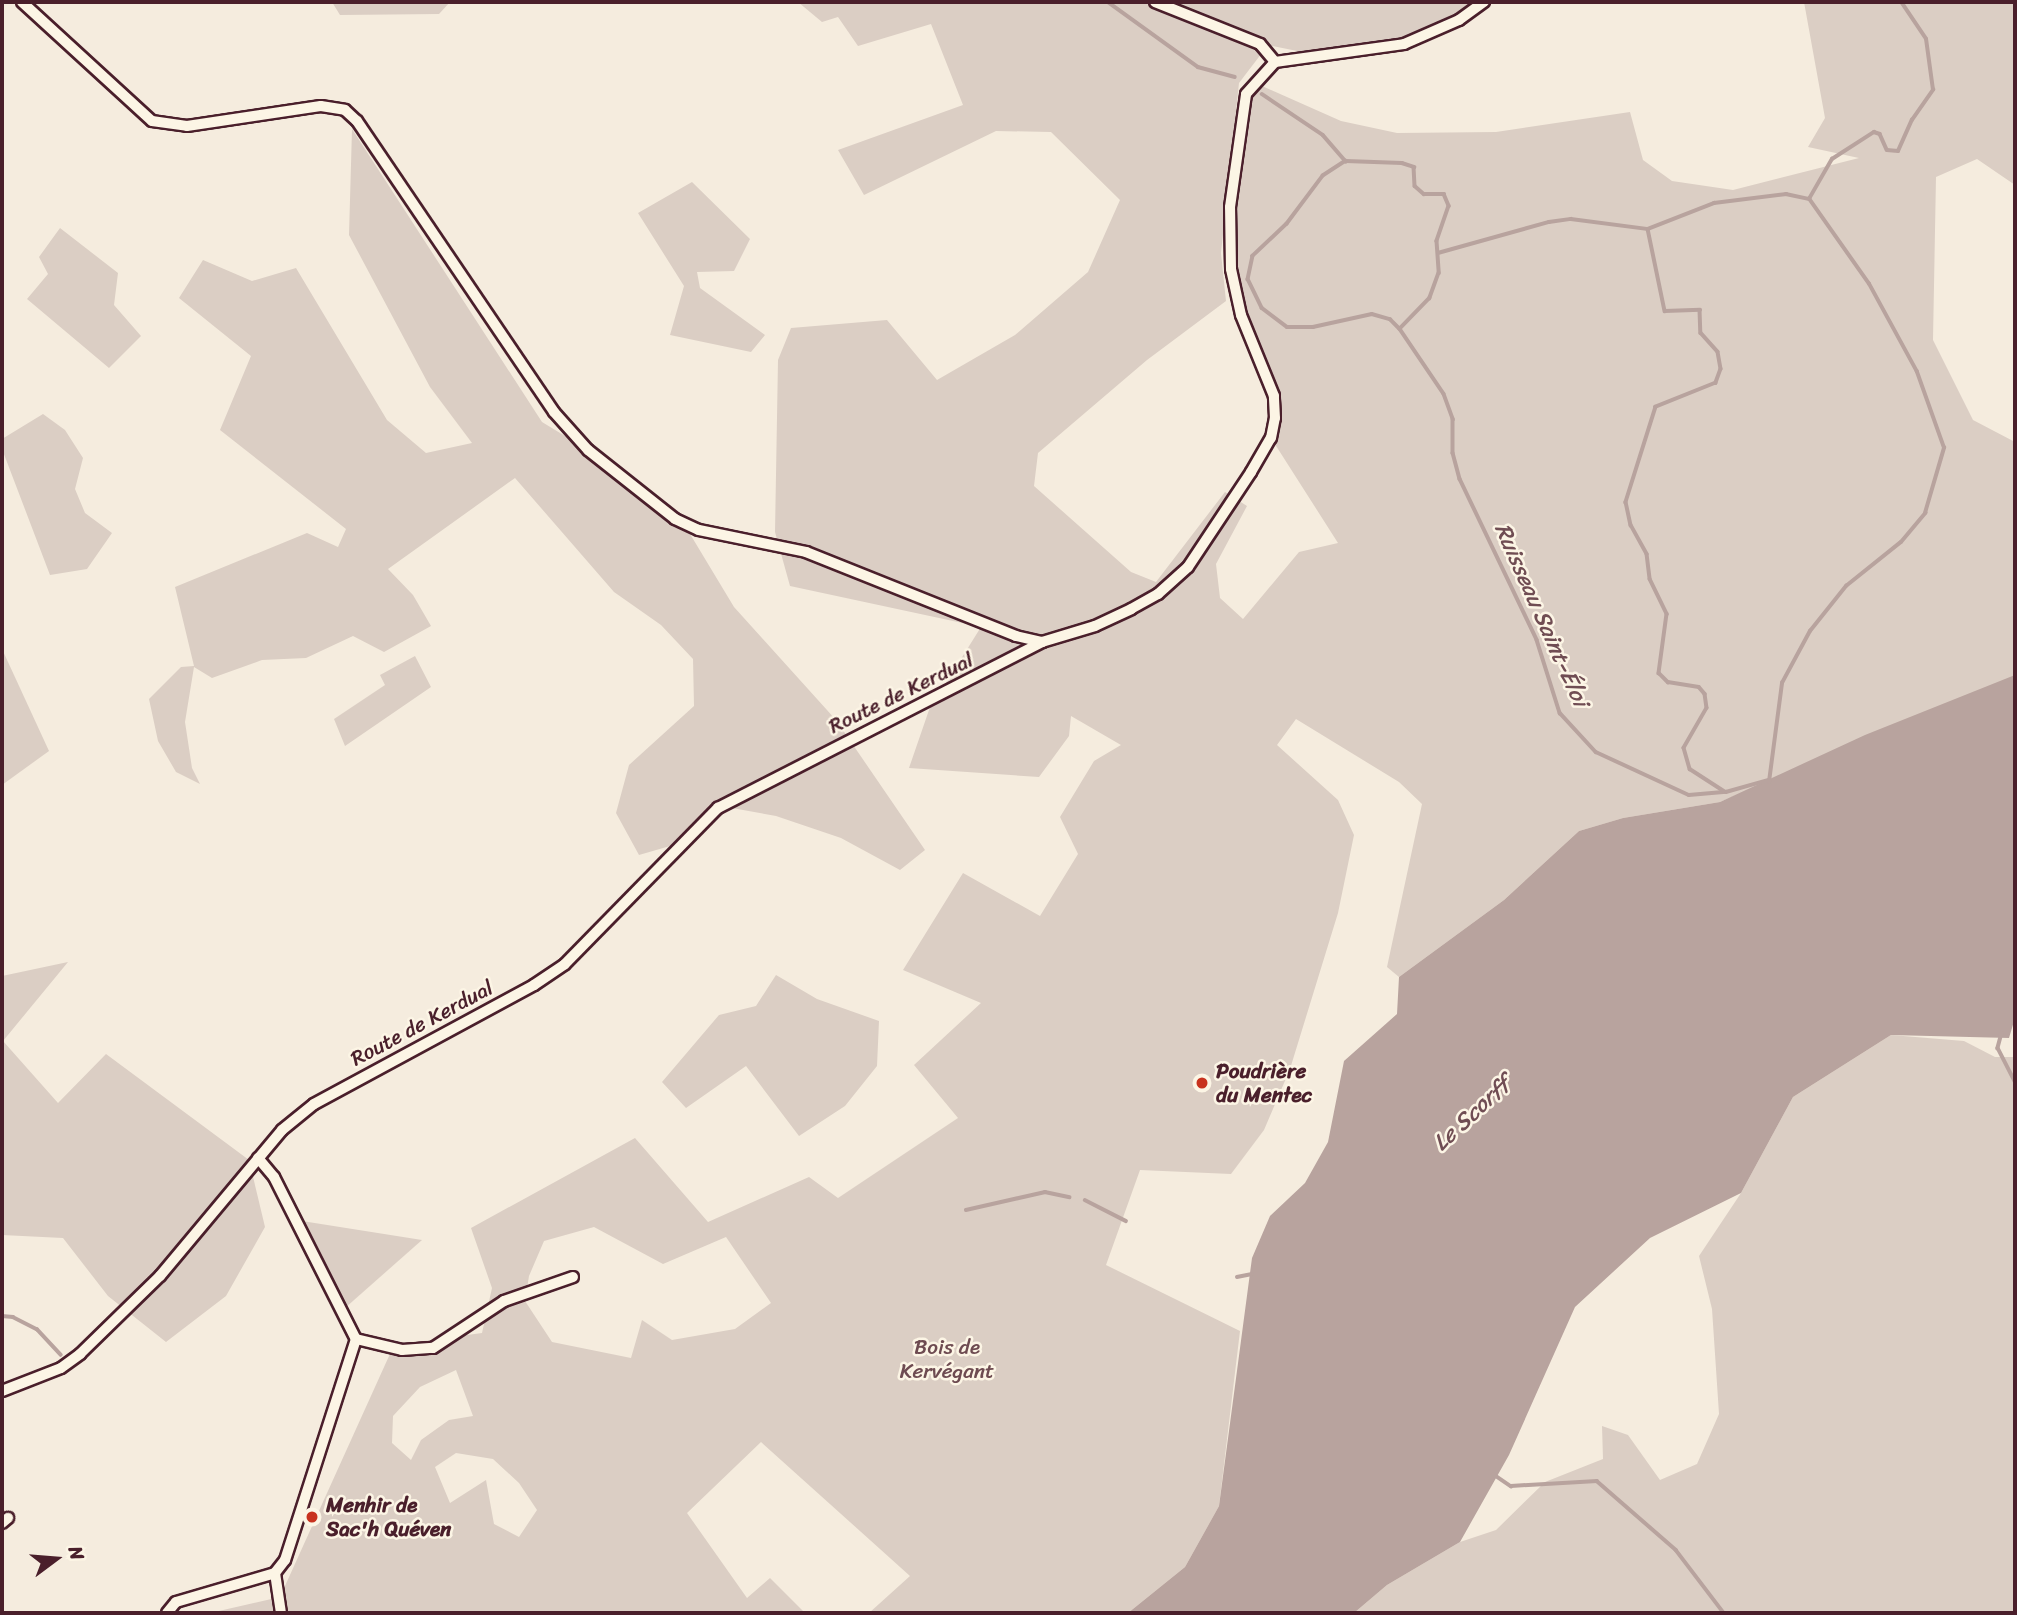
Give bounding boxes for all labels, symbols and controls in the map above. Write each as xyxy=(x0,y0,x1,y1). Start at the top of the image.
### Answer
water label: Ruisseau Saint-Éloi xyxy=(1488,519,1594,711)
street label: Route de Kerdual xyxy=(825,647,977,739)
street label: Route de Kerdual xyxy=(346,975,498,1071)
place label: Poudrière du Mentec xyxy=(1216,1058,1313,1108)
water label: Le Scorff xyxy=(1428,1071,1516,1157)
marker: Poudrière du Mentec xyxy=(1194,1075,1210,1091)
park label: Bois de Kervégant xyxy=(900,1334,994,1384)
place label: Menhir de Sac'h Quéven xyxy=(326,1492,452,1542)
marker: Menhir de Sac'h Quéven xyxy=(304,1509,320,1525)
north arrow xyxy=(21,1524,91,1594)
text: N xyxy=(59,1542,94,1564)

